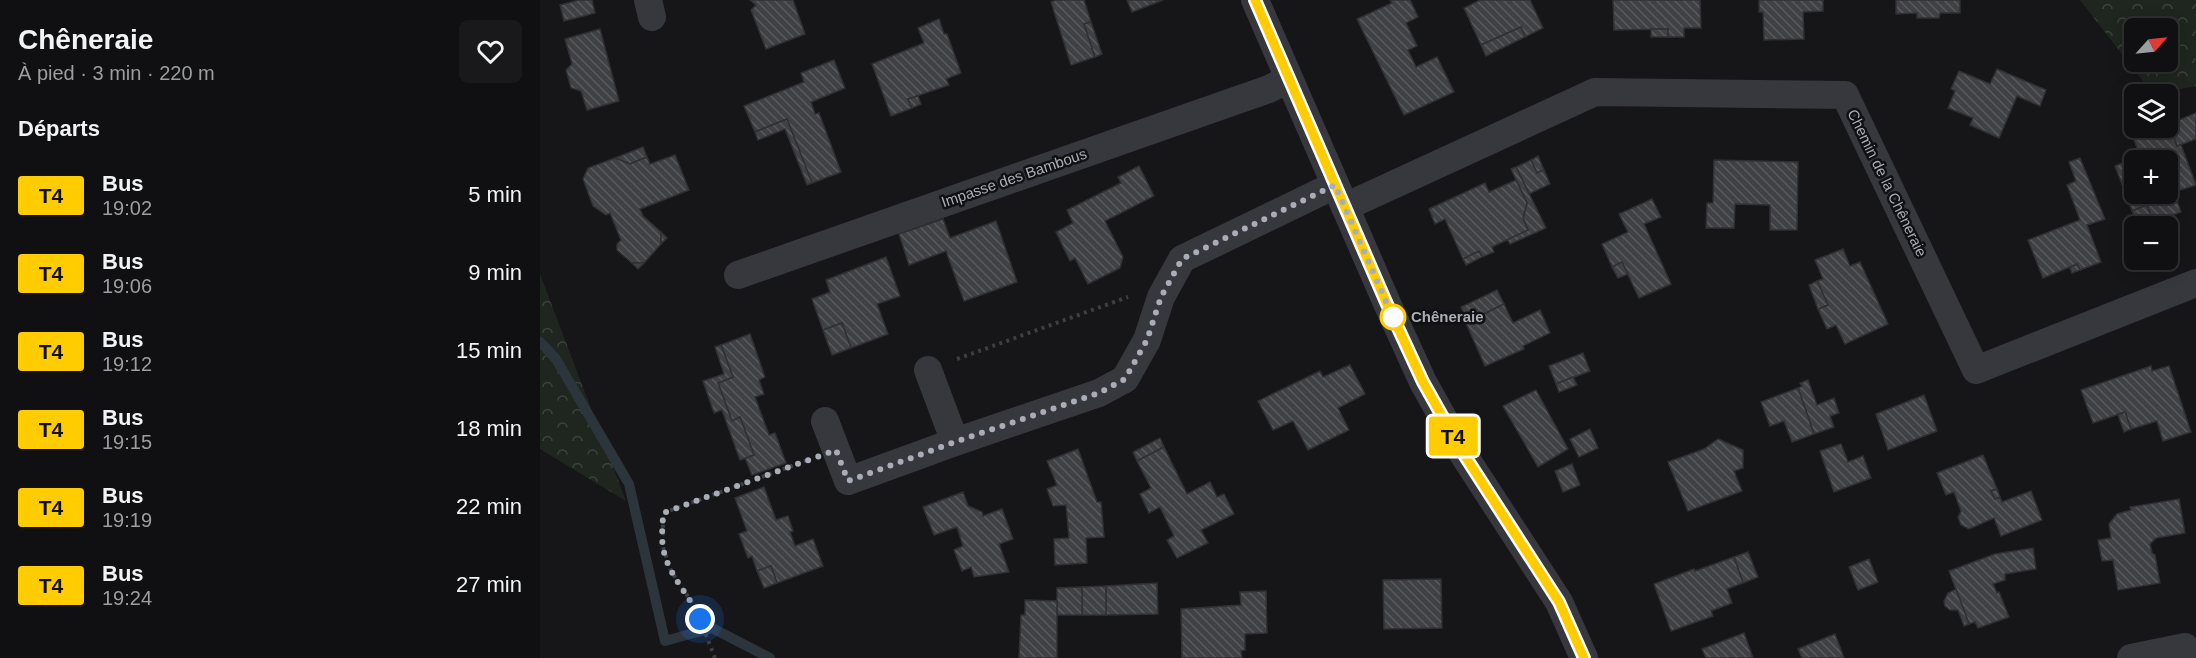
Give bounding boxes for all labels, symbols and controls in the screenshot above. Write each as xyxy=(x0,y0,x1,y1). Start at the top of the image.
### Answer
north arrow xyxy=(2124,18,2178,72)
map controls xyxy=(2124,18,2178,270)
button: heart xyxy=(459,20,522,83)
text: Chêneraie xyxy=(18,24,153,55)
text: À pied · 3 min · 220 m xyxy=(18,62,215,84)
button: layers xyxy=(2124,84,2178,138)
street label: Chemin de la Chêneraie xyxy=(1844,106,1931,259)
text: Départs xyxy=(18,116,100,141)
street label: Impasse des Bambous xyxy=(939,145,1089,210)
button: + xyxy=(2124,150,2178,204)
text: Bus xyxy=(102,171,144,196)
text: 5 min xyxy=(468,182,522,207)
text: T4 xyxy=(39,184,63,207)
text: 19:02 xyxy=(102,197,152,219)
button: − xyxy=(2124,216,2178,270)
text: Bus xyxy=(102,249,144,274)
text: 9 min xyxy=(468,260,522,285)
text: T4 xyxy=(39,262,63,285)
text: 19:06 xyxy=(102,275,152,297)
marker: Chêneraie xyxy=(1380,304,1406,330)
place label: Chêneraie xyxy=(1411,308,1484,325)
text: Bus xyxy=(102,327,144,352)
text: 15 min xyxy=(456,338,522,363)
text: T4 xyxy=(39,340,63,363)
text: 19:12 xyxy=(102,353,152,375)
text: Bus xyxy=(102,405,144,430)
text: 18 min xyxy=(456,416,522,441)
line badge: T4 xyxy=(1426,416,1480,456)
text: T4 xyxy=(39,418,63,441)
text: T4 xyxy=(1441,425,1465,448)
text: 19:15 xyxy=(102,431,152,453)
text: Bus xyxy=(102,483,144,508)
text: 22 min xyxy=(456,494,522,519)
text: T4 xyxy=(39,496,63,519)
text: 19:19 xyxy=(102,509,152,531)
text: Bus xyxy=(102,561,144,586)
text: 27 min xyxy=(456,572,522,597)
text: T4 xyxy=(39,574,63,597)
text: 19:24 xyxy=(102,587,152,609)
your location xyxy=(685,604,715,634)

